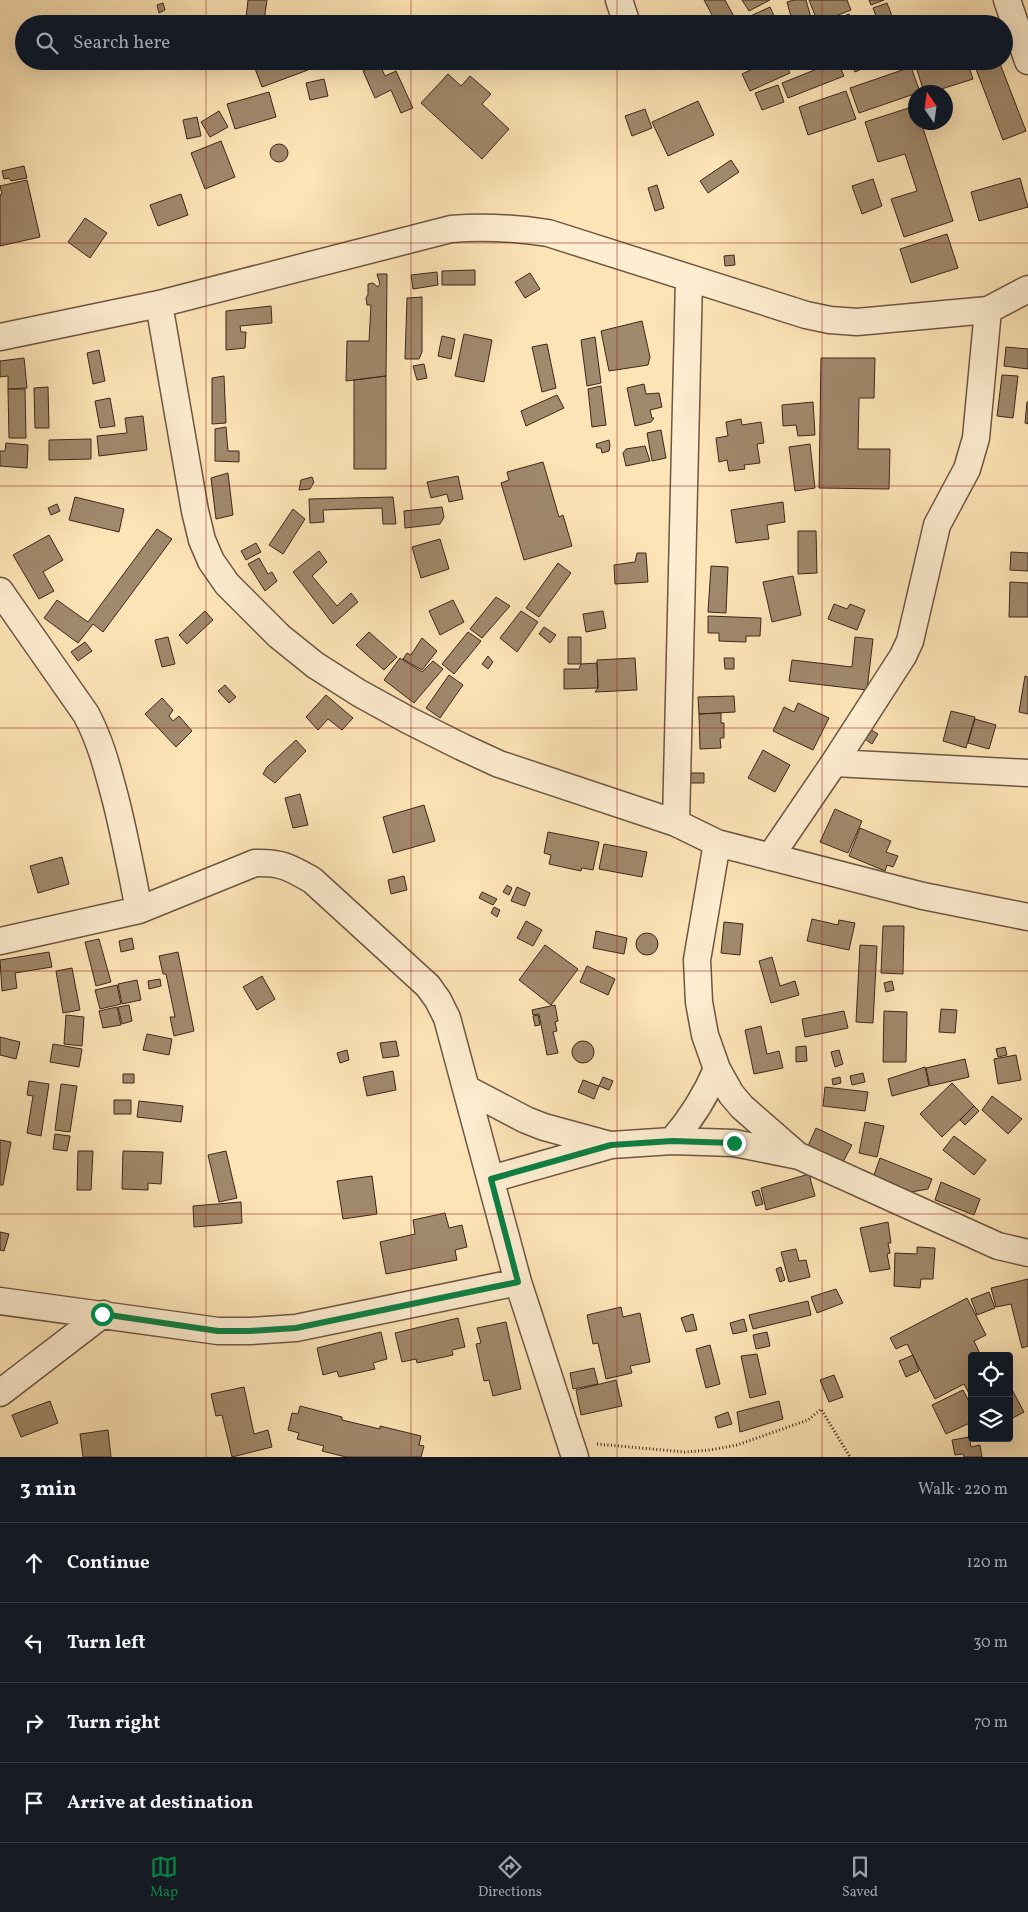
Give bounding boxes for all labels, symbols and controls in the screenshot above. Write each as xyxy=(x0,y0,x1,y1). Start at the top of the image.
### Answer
search box xyxy=(15,15,1013,70)
icon: search xyxy=(33,29,61,57)
text: Search here xyxy=(73,30,170,56)
north arrow xyxy=(908,85,953,130)
route end xyxy=(723,1132,746,1155)
route start xyxy=(91,1303,114,1326)
map controls xyxy=(968,1352,1013,1442)
button: locate xyxy=(968,1352,1013,1397)
button: layers xyxy=(968,1397,1013,1442)
text: 3 min xyxy=(20,1475,76,1504)
text: Walk · 220 m xyxy=(918,1479,1008,1501)
icon: ahead xyxy=(20,1549,48,1577)
text: Continue xyxy=(67,1550,150,1576)
text: 120 m xyxy=(966,1552,1008,1574)
icon: left xyxy=(20,1629,48,1657)
text: Turn left xyxy=(67,1630,146,1656)
text: 30 m xyxy=(973,1632,1008,1654)
icon: right xyxy=(20,1709,48,1737)
text: Turn right xyxy=(67,1710,160,1736)
text: 70 m xyxy=(974,1712,1008,1734)
icon: arrive xyxy=(20,1789,48,1817)
text: Arrive at destination xyxy=(67,1790,253,1816)
tab: Map xyxy=(150,1853,178,1902)
tab: Directions xyxy=(478,1853,542,1902)
tab: Saved xyxy=(842,1853,878,1902)

